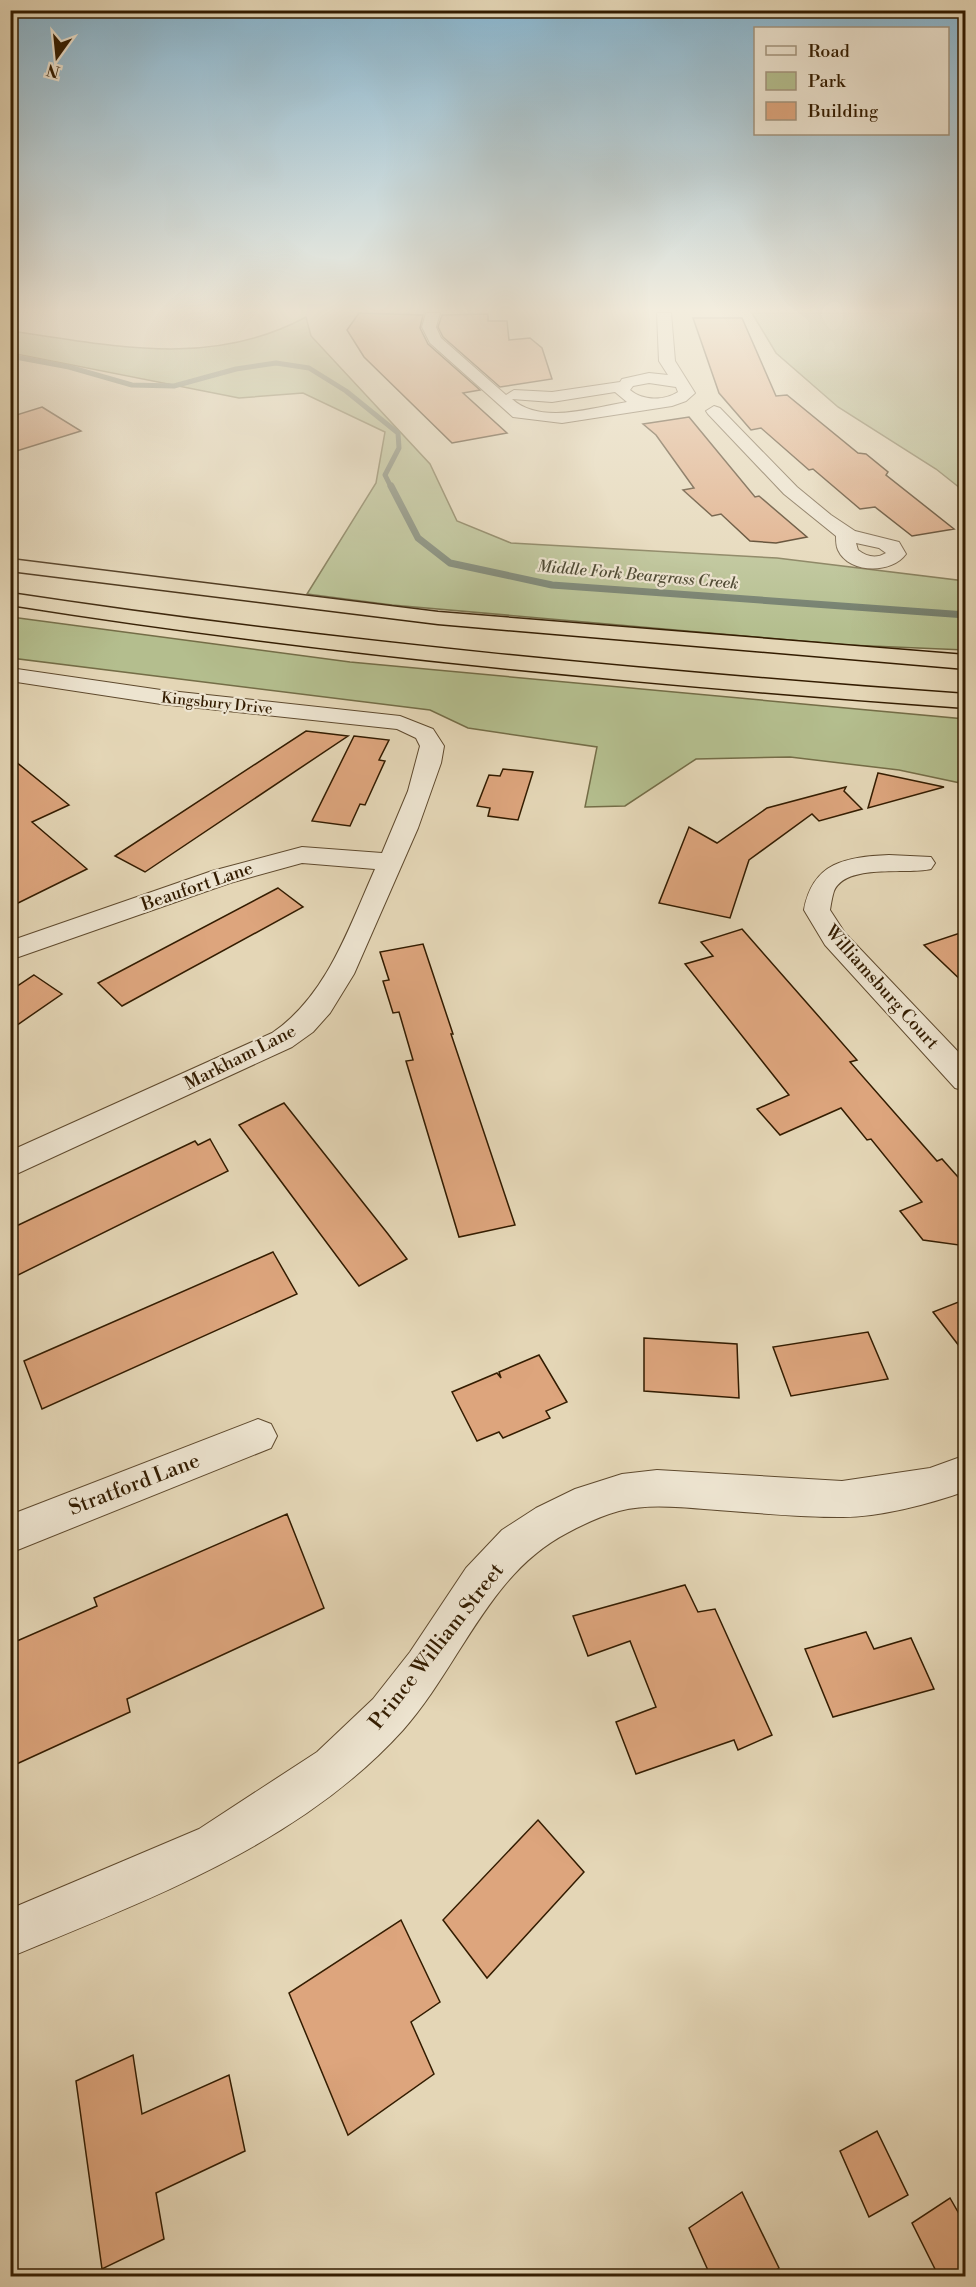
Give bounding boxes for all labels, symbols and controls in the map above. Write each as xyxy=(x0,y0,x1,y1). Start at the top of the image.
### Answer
north arrow xyxy=(27,27,87,87)
legend xyxy=(754,27,949,135)
text: Road xyxy=(808,40,851,63)
text: N xyxy=(44,59,62,82)
text: Park xyxy=(808,70,847,93)
text: Building xyxy=(807,100,879,123)
water label: Middle Fork Beargrass Creek xyxy=(536,556,739,594)
street label: Kingsbury Drive xyxy=(160,688,274,719)
street label: Beaufort Lane xyxy=(137,857,256,917)
street label: Williamsburg Court xyxy=(819,920,944,1055)
street label: Markham Lane xyxy=(181,1019,300,1095)
street label: Stratford Lane xyxy=(65,1448,204,1522)
street label: Prince William Street xyxy=(364,1558,510,1735)

